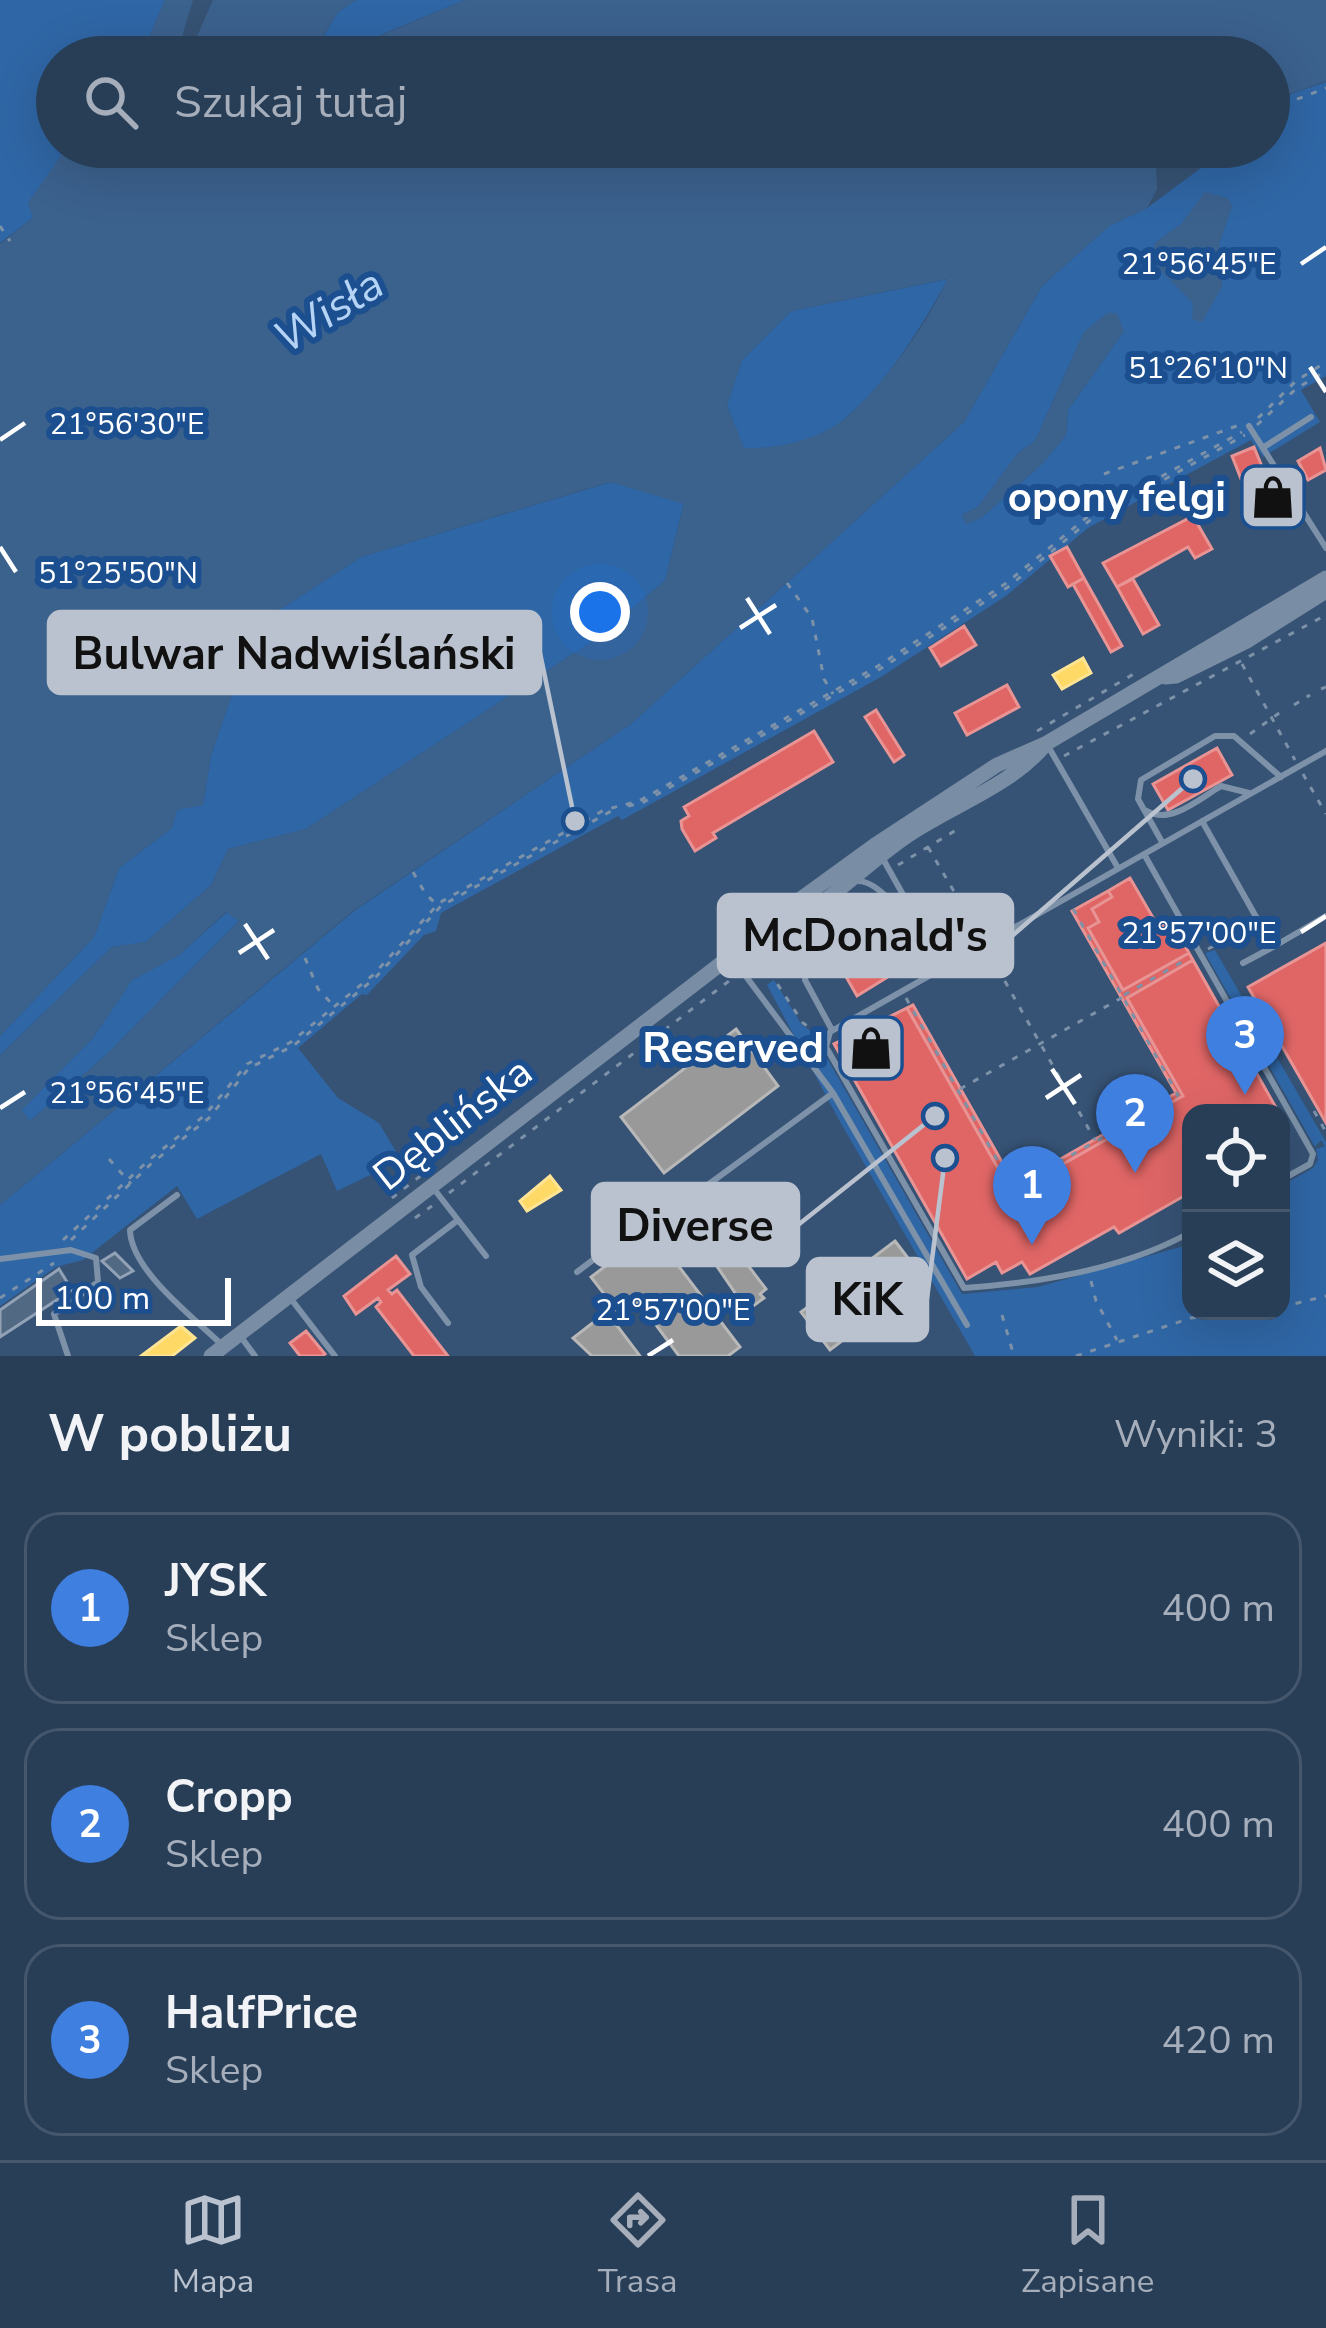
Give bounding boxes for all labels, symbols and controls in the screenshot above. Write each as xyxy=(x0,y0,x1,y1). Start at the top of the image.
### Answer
search box xyxy=(36,36,1290,168)
icon: search xyxy=(78,69,144,135)
text: Szukaj tutaj xyxy=(174,72,407,133)
text: 21°56'45"E xyxy=(1122,244,1276,285)
water label: Wisła xyxy=(262,254,396,368)
text: 51°26'10"N xyxy=(1128,348,1288,389)
text: 21°56'30"E xyxy=(50,404,204,445)
shop icon: opony felgi xyxy=(1238,462,1308,532)
place label: opony felgi xyxy=(1008,469,1226,526)
text: 51°25'50"N xyxy=(38,553,198,594)
your location xyxy=(570,582,630,642)
callout: Bulwar Nadwiślański xyxy=(49,612,540,693)
text: Bulwar Nadwiślański xyxy=(72,624,516,685)
callout: McDonald's xyxy=(719,895,1012,976)
text: McDonald's xyxy=(742,906,988,967)
text: 21°57'00"E xyxy=(1122,913,1276,954)
pin: 3 xyxy=(1206,996,1284,1095)
shop icon: Reserved xyxy=(836,1013,906,1083)
place label: Reserved xyxy=(642,1020,824,1077)
street label: Dęblińska xyxy=(362,1044,544,1204)
text: 21°56'45"E xyxy=(50,1073,204,1114)
pin: 2 xyxy=(1096,1074,1174,1173)
map controls xyxy=(1182,1104,1290,1320)
button: locate xyxy=(1182,1104,1290,1212)
pin: 1 xyxy=(993,1146,1071,1245)
callout: Diverse xyxy=(593,1184,798,1265)
text: Diverse xyxy=(616,1196,774,1257)
button: layers xyxy=(1182,1212,1290,1320)
callout: KiK xyxy=(808,1259,927,1340)
text: KiK xyxy=(831,1270,905,1331)
scale bar xyxy=(36,1272,231,1325)
text: 100 m xyxy=(54,1276,150,1321)
text: 21°57'00"E xyxy=(596,1290,750,1331)
text: W pobliżu xyxy=(48,1399,292,1469)
text: Wyniki: 3 xyxy=(1114,1408,1278,1461)
text: JYSK xyxy=(165,1551,266,1612)
text: 1 xyxy=(78,1582,102,1635)
text: 400 m xyxy=(1161,1582,1275,1635)
text: Sklep xyxy=(165,1612,263,1665)
text: Cropp xyxy=(165,1767,293,1828)
text: 2 xyxy=(78,1798,102,1851)
text: 400 m xyxy=(1161,1798,1275,1851)
text: Sklep xyxy=(165,1828,263,1881)
text: HalfPrice xyxy=(165,1983,358,2044)
text: 3 xyxy=(78,2014,102,2067)
text: 420 m xyxy=(1161,2014,1275,2067)
text: Sklep xyxy=(165,2044,263,2097)
tab: Mapa xyxy=(172,2187,254,2304)
tab: Trasa xyxy=(598,2187,678,2304)
tab: Zapisane xyxy=(1021,2187,1154,2304)

